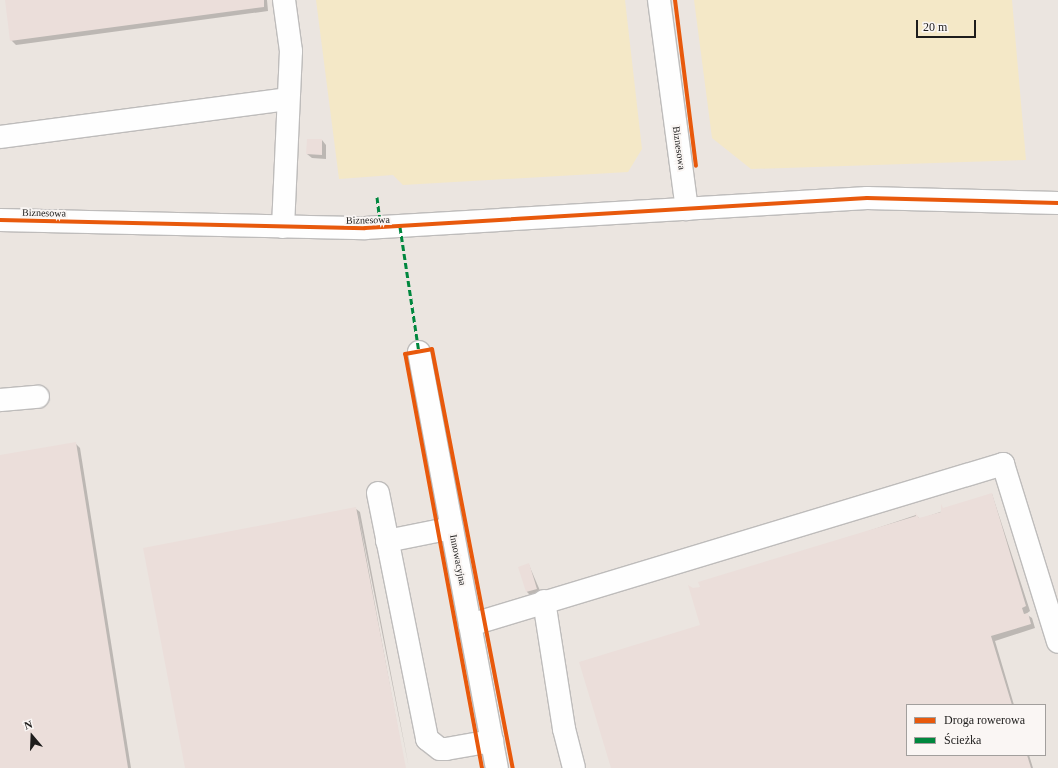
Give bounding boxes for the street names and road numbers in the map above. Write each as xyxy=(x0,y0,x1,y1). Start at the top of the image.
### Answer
street label: Biznesowa xyxy=(670,125,688,171)
street label: Biznesowa xyxy=(22,207,66,219)
street label: Biznesowa xyxy=(346,214,390,226)
street label: Innowacyjna xyxy=(447,534,469,586)

